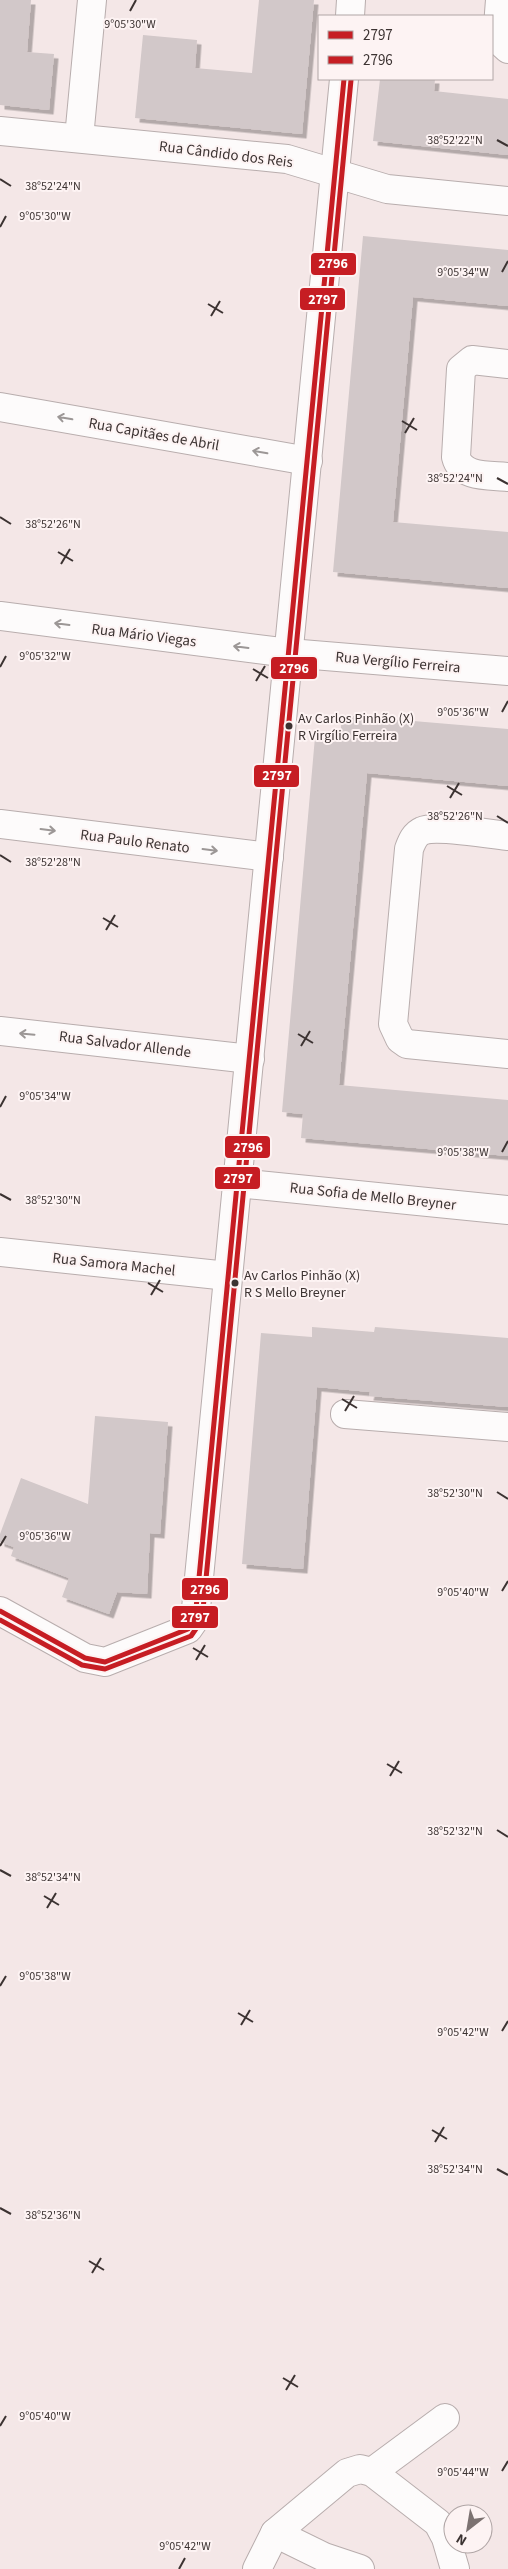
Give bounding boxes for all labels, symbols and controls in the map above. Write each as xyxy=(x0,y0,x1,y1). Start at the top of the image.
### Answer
legend xyxy=(318,15,493,80)
text: 9°05'30"W xyxy=(104,16,156,33)
text: 2797 xyxy=(363,25,393,46)
text: 2796 xyxy=(363,50,393,71)
text: 38°52'22"N xyxy=(427,132,483,149)
street label: Rua Cândido dos Reis xyxy=(158,136,294,173)
text: 38°52'24"N xyxy=(25,178,81,195)
text: 9°05'30"W xyxy=(19,208,71,225)
line badge: 2796 xyxy=(310,252,357,276)
text: 2796 xyxy=(318,254,348,274)
text: 9°05'34"W xyxy=(437,264,489,281)
line badge: 2797 xyxy=(299,287,346,311)
text: 2797 xyxy=(308,290,338,310)
one-way arrow xyxy=(58,413,74,423)
street label: Rua Capitães de Abril xyxy=(87,413,221,456)
one-way arrow xyxy=(252,447,268,457)
text: 38°52'24"N xyxy=(427,470,483,487)
text: 38°52'26"N xyxy=(25,516,81,533)
one-way arrow xyxy=(54,619,70,629)
street label: Rua Mário Viegas xyxy=(90,619,198,652)
one-way arrow xyxy=(233,642,249,652)
street label: Rua Vergílio Ferreira xyxy=(334,647,461,678)
text: 9°05'32"W xyxy=(19,648,71,665)
line badge: 2796 xyxy=(270,656,318,680)
text: 2796 xyxy=(279,659,309,679)
text: 9°05'36"W xyxy=(437,704,489,721)
place label: Av Carlos Pinhão (X) R Virgílio Ferreira xyxy=(298,709,414,746)
marker: Av Carlos Pinhão (X) R Virgílio Ferreira xyxy=(284,721,294,731)
line badge: 2797 xyxy=(253,764,300,788)
text: 2797 xyxy=(262,766,292,786)
text: 38°52'26"N xyxy=(427,808,483,825)
street label: Rua Paulo Renato xyxy=(79,824,191,859)
one-way arrow xyxy=(40,825,56,835)
one-way arrow xyxy=(201,845,217,855)
text: 38°52'28"N xyxy=(25,854,81,871)
street label: Rua Salvador Allende xyxy=(58,1026,192,1063)
one-way arrow xyxy=(20,1029,36,1038)
text: 9°05'34"W xyxy=(19,1088,71,1105)
line badge: 2796 xyxy=(224,1135,271,1159)
text: 2796 xyxy=(233,1138,263,1158)
text: 9°05'38"W xyxy=(437,1144,489,1161)
line badge: 2797 xyxy=(214,1166,261,1190)
text: 2797 xyxy=(223,1169,253,1189)
street label: Rua Sofia de Mello Breyner xyxy=(289,1177,458,1216)
text: 38°52'30"N xyxy=(25,1192,81,1209)
street label: Rua Samora Machel xyxy=(51,1248,177,1281)
place label: Av Carlos Pinhão (X) R S Mello Breyner xyxy=(244,1266,360,1303)
marker: Av Carlos Pinhão (X) R S Mello Breyner xyxy=(230,1278,240,1288)
text: 38°52'30"N xyxy=(427,1485,483,1502)
text: 9°05'36"W xyxy=(19,1528,71,1545)
line badge: 2796 xyxy=(181,1577,229,1601)
text: 2796 xyxy=(190,1580,220,1600)
text: 9°05'40"W xyxy=(437,1584,489,1601)
line badge: 2797 xyxy=(171,1605,219,1629)
text: 2797 xyxy=(180,1608,210,1628)
text: 38°52'32"N xyxy=(427,1823,483,1840)
text: 38°52'34"N xyxy=(25,1869,81,1886)
text: 9°05'38"W xyxy=(19,1968,71,1985)
text: 9°05'42"W xyxy=(437,2024,489,2041)
text: 38°52'34"N xyxy=(427,2161,483,2178)
text: 38°52'36"N xyxy=(25,2207,81,2224)
text: 9°05'40"W xyxy=(19,2408,71,2425)
text: 9°05'44"W xyxy=(437,2464,489,2481)
north arrow xyxy=(443,2504,493,2554)
text: N xyxy=(453,2528,471,2550)
text: 9°05'42"W xyxy=(159,2538,211,2555)

